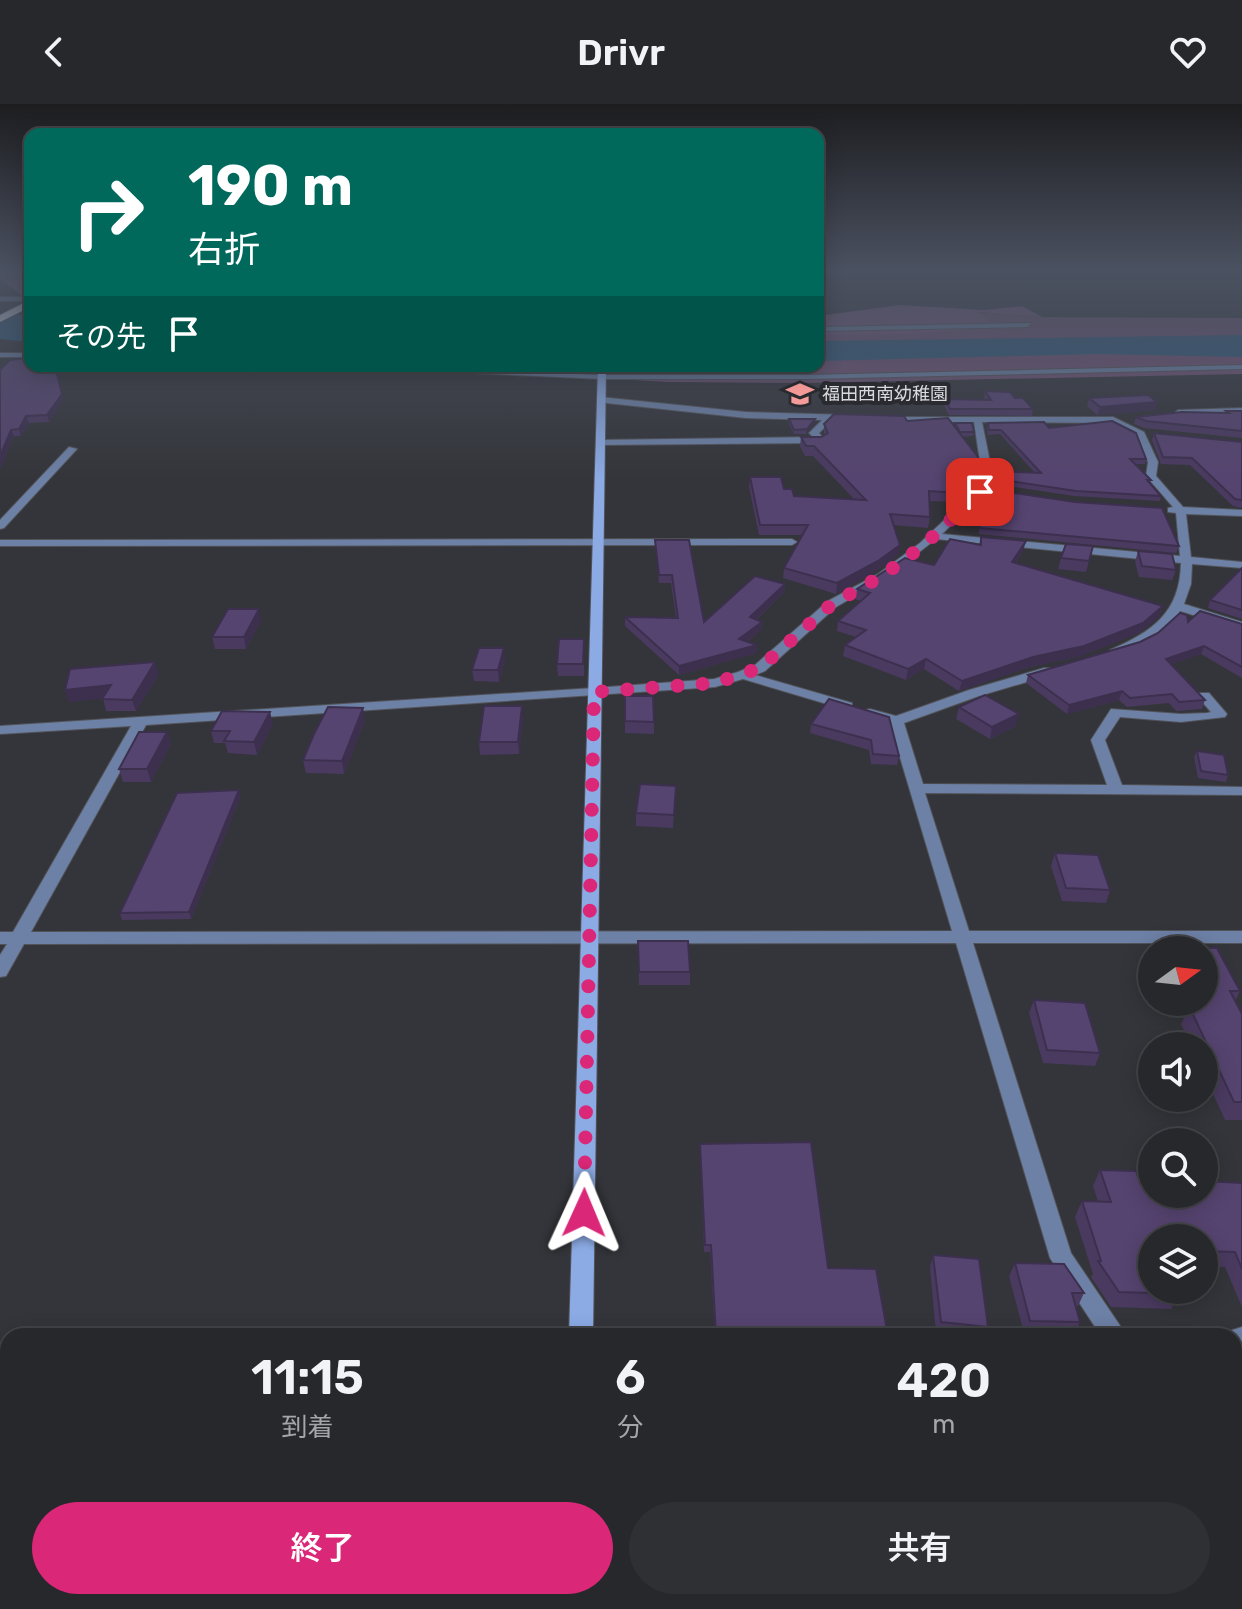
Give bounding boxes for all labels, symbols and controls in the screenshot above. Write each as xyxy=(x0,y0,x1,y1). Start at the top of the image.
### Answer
icon: back xyxy=(32,30,76,74)
icon: heart xyxy=(1166,30,1210,74)
text: Drivr xyxy=(577,31,665,74)
text: 190 m xyxy=(188,153,353,219)
icon: right xyxy=(56,160,160,264)
text: 右折 xyxy=(188,228,260,271)
icon: arrive xyxy=(162,312,206,356)
text: その先 xyxy=(56,319,146,355)
school or university icon: 福田西南幼稚園 xyxy=(785,379,815,409)
place label: 福田西南幼稚園 xyxy=(822,383,948,405)
pin xyxy=(946,458,1014,526)
icon: arrive xyxy=(958,470,1002,514)
north arrow xyxy=(1138,936,1218,1016)
map controls xyxy=(1138,936,1218,1304)
button: sound xyxy=(1138,1032,1218,1112)
button: search xyxy=(1138,1128,1218,1208)
position arrow xyxy=(542,1171,626,1255)
button: layers xyxy=(1138,1224,1218,1304)
text: 11:15 xyxy=(251,1349,364,1406)
text: 6 xyxy=(615,1349,646,1406)
text: 420 xyxy=(896,1352,991,1409)
text: m xyxy=(932,1409,955,1440)
text: 到着 xyxy=(281,1412,333,1443)
text: 分 xyxy=(617,1412,643,1443)
button: 終了 xyxy=(32,1502,613,1594)
button: 共有 xyxy=(629,1502,1210,1594)

